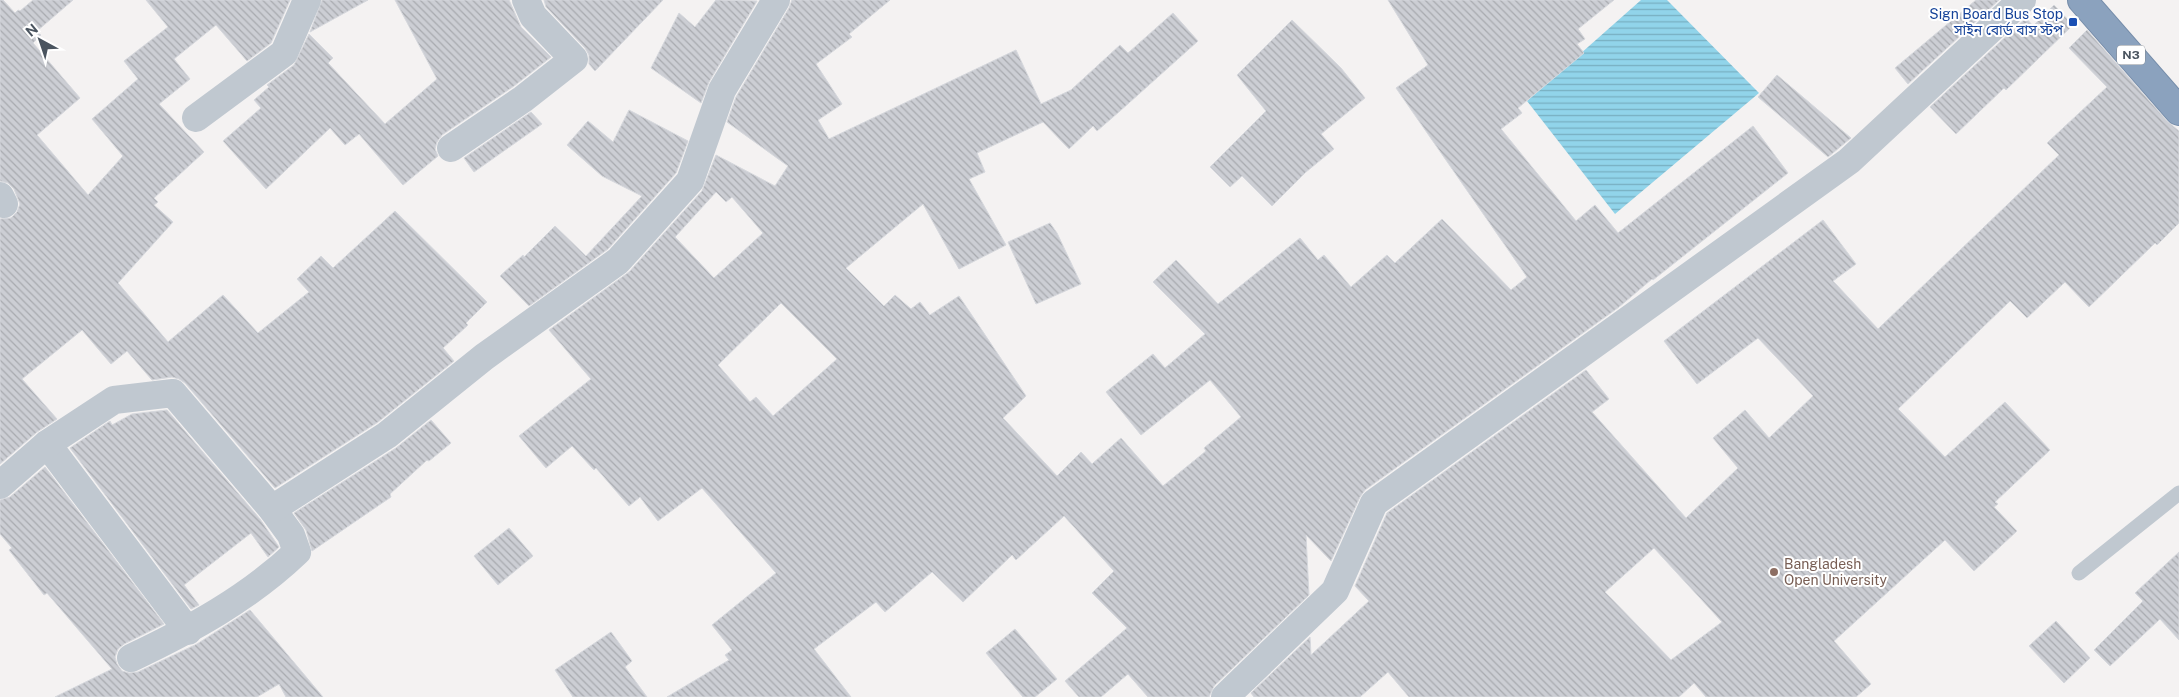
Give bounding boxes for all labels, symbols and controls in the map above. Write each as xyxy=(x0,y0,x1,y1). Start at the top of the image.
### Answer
place label: Sign Board Bus Stop সাইন বোর্ড বাস স্টপ xyxy=(1929,6,2064,38)
north arrow xyxy=(15,15,65,65)
marker: Sign Board Bus Stop সাইন বোর্ড বাস স্টপ xyxy=(2067,16,2079,28)
text: N xyxy=(22,20,41,40)
road number: N3 xyxy=(2117,46,2145,64)
place label: Bangladesh Open University xyxy=(1784,556,1888,588)
marker: Bangladesh Open University xyxy=(1768,566,1780,578)

